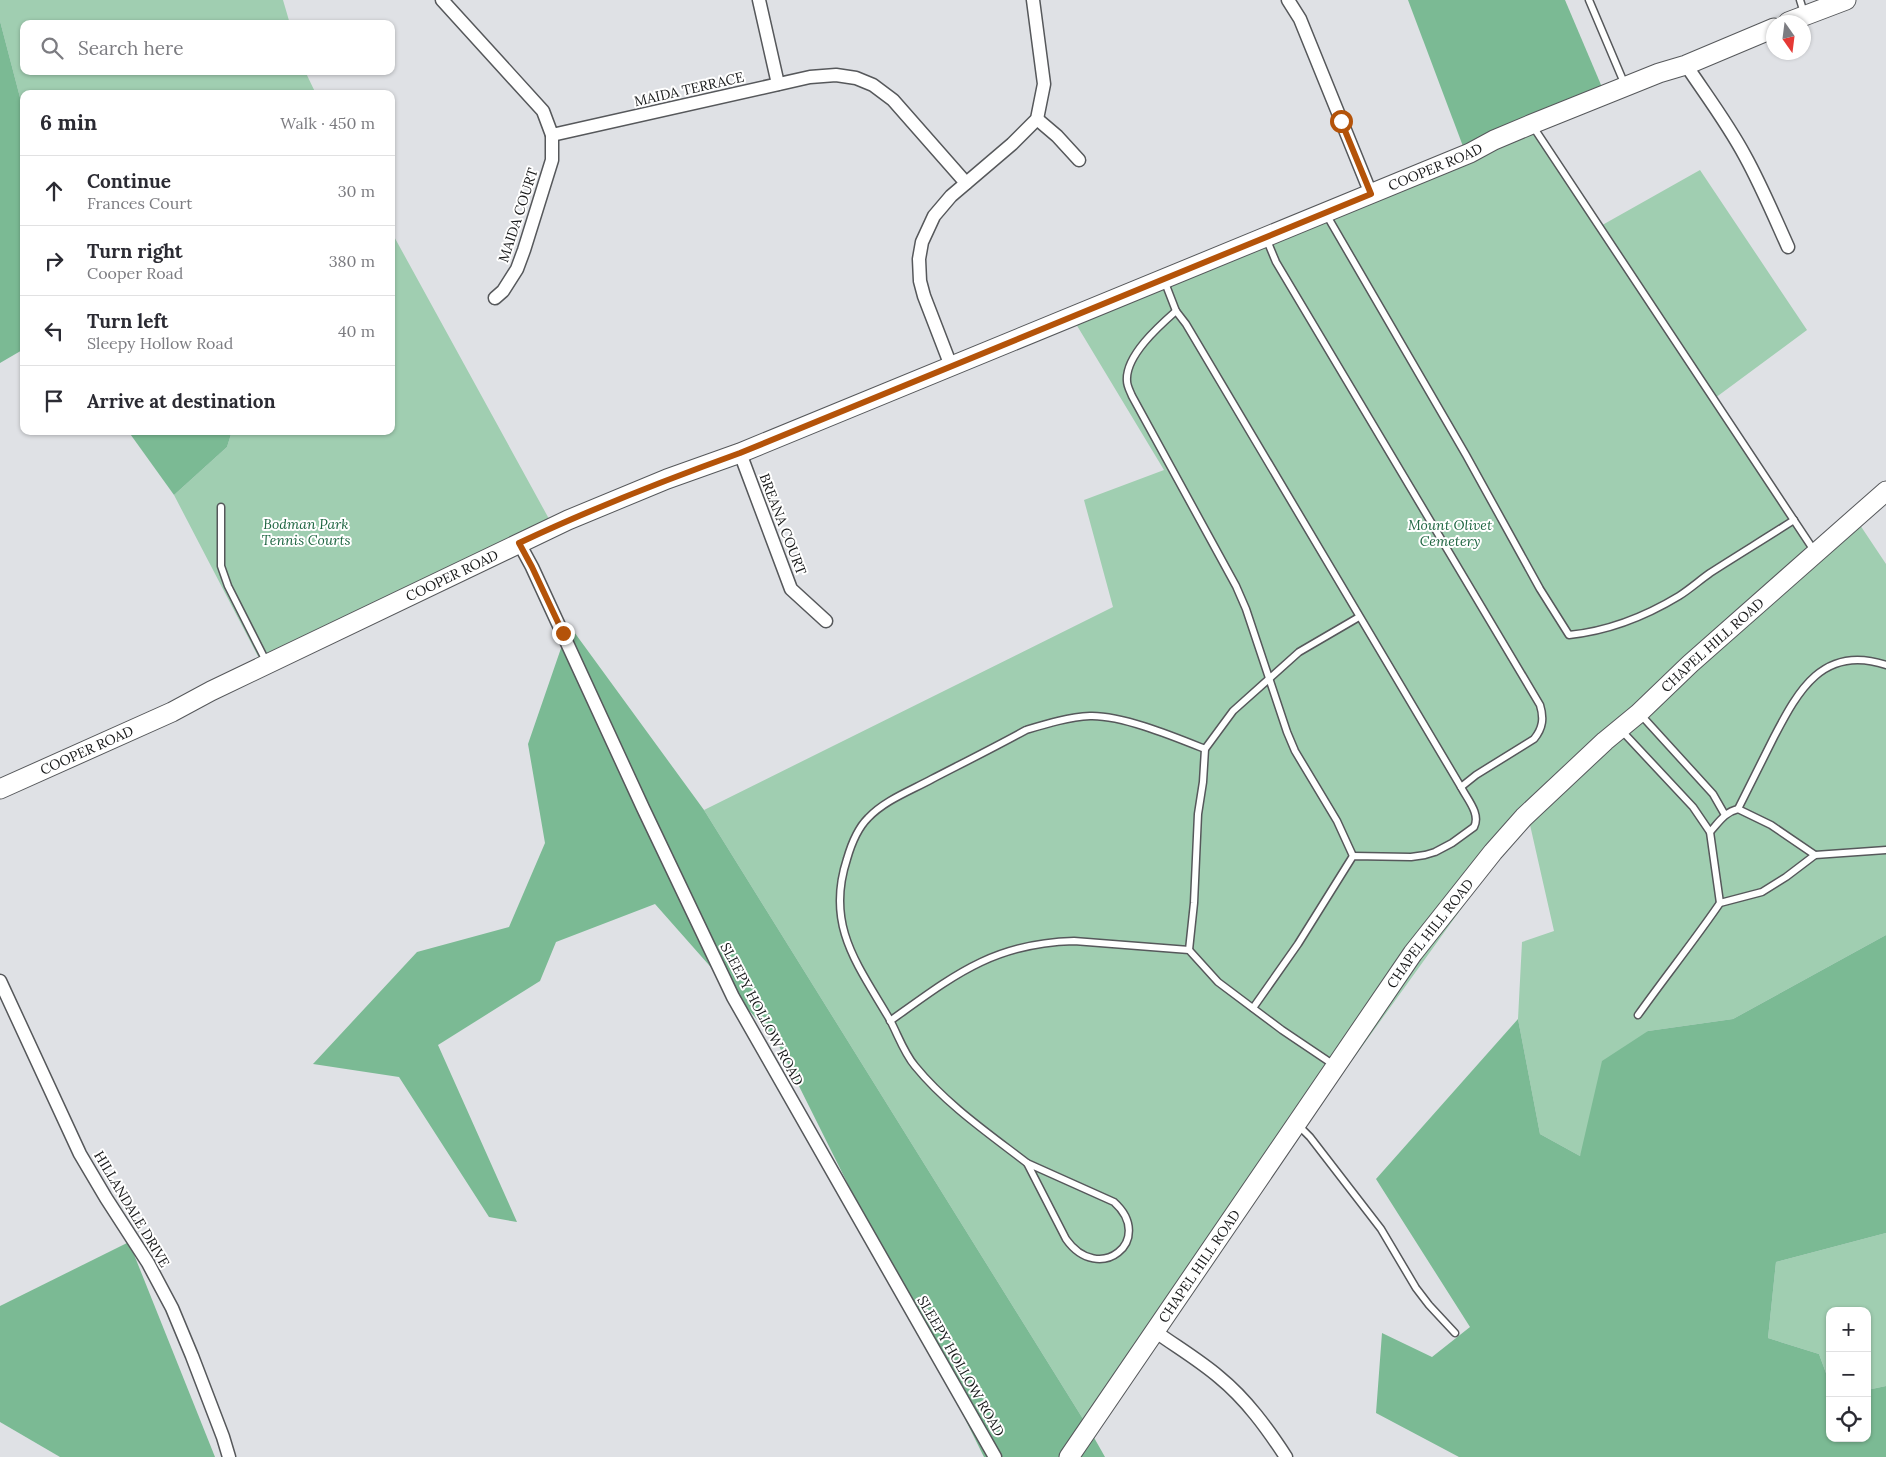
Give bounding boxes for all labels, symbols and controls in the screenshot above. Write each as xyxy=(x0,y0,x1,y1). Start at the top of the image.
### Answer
north arrow xyxy=(1766,15,1811,60)
search box xyxy=(20,20,395,75)
icon: search xyxy=(38,34,66,62)
text: Search here xyxy=(78,36,184,60)
street label: MAIDA TERRACE xyxy=(632,68,746,110)
text: 6 min xyxy=(40,109,97,136)
route start xyxy=(1330,110,1353,133)
text: Walk · 450 m xyxy=(280,113,375,133)
street label: COOPER ROAD xyxy=(1385,139,1486,195)
street label: MAIDA COURT xyxy=(494,166,542,264)
text: Continue xyxy=(87,169,171,193)
icon: ahead xyxy=(40,177,68,205)
text: 30 m xyxy=(338,181,375,201)
text: Frances Court xyxy=(87,193,192,213)
text: Turn right xyxy=(87,239,183,263)
icon: right xyxy=(40,247,68,275)
text: 380 m xyxy=(329,251,375,271)
text: Cooper Road xyxy=(87,263,183,283)
text: Turn left xyxy=(87,309,168,333)
icon: left xyxy=(40,317,68,345)
text: 40 m xyxy=(338,321,375,341)
text: Sleepy Hollow Road xyxy=(87,333,233,353)
icon: arrive xyxy=(40,387,68,415)
text: Arrive at destination xyxy=(87,389,276,413)
street label: BREANA COURT xyxy=(755,471,811,577)
park label: Bodman Park Tennis Courts xyxy=(262,515,350,549)
park label: Mount Olivet Cemetery xyxy=(1408,516,1493,550)
street label: COOPER ROAD xyxy=(403,546,501,605)
street label: CHAPEL HILL ROAD xyxy=(1657,594,1768,696)
route end xyxy=(552,622,575,645)
street label: COOPER ROAD xyxy=(37,721,136,779)
street label: CHAPEL HILL ROAD xyxy=(1383,875,1477,992)
street label: SLEEPY HOLLOW ROAD xyxy=(717,939,807,1089)
street label: HILLANDALE DRIVE xyxy=(90,1148,174,1271)
street label: CHAPEL HILL ROAD xyxy=(1154,1206,1244,1326)
street label: SLEEPY HOLLOW ROAD xyxy=(913,1292,1009,1440)
map controls xyxy=(1826,1307,1871,1442)
button: + xyxy=(1826,1307,1871,1352)
button: − xyxy=(1826,1352,1871,1397)
button: locate xyxy=(1826,1397,1871,1442)

